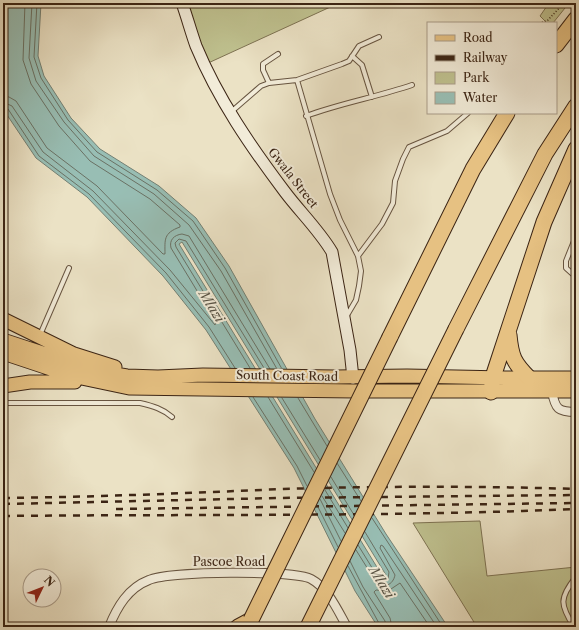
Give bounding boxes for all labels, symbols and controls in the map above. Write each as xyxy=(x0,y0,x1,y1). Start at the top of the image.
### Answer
legend xyxy=(427,22,557,114)
text: Road xyxy=(463,30,493,45)
text: Railway xyxy=(463,50,508,65)
text: Park xyxy=(463,70,490,85)
text: Water xyxy=(462,90,497,105)
street label: Gwala Street xyxy=(265,145,322,211)
water label: Mlazi xyxy=(195,285,229,326)
street label: South Coast Road xyxy=(236,367,339,384)
street label: Pascoe Road xyxy=(193,554,266,569)
water label: Mlazi xyxy=(365,561,399,602)
north arrow xyxy=(22,568,62,608)
text: N xyxy=(41,573,58,590)

